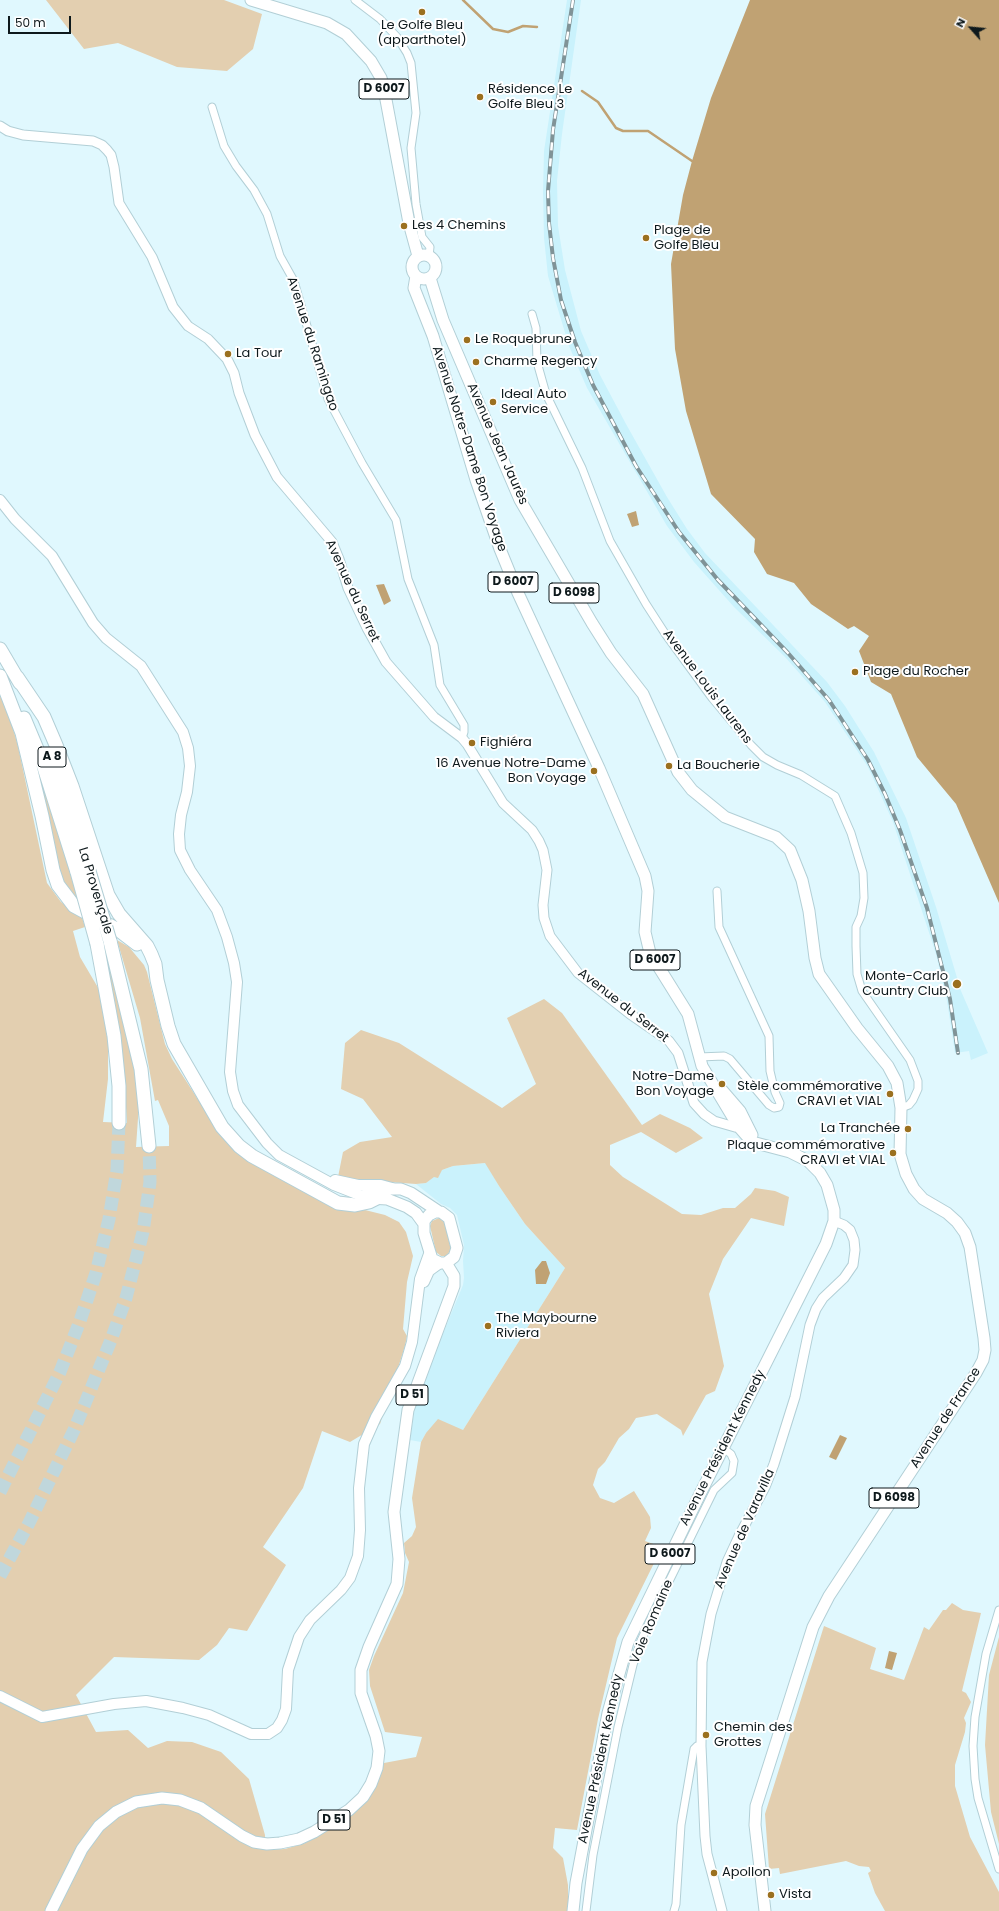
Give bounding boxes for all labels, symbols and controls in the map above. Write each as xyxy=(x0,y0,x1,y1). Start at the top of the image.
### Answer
marker: Le Golfe Bleu (apparthotel) xyxy=(417,7,427,17)
scale bar xyxy=(10,8,73,34)
north arrow xyxy=(951,8,991,48)
text: 50 m xyxy=(15,14,46,31)
text: N xyxy=(951,15,969,30)
place label: Le Golfe Bleu (apparthotel) xyxy=(377,18,467,49)
road number: D 6007 xyxy=(359,79,409,99)
place label: Résidence Le Golfe Bleu 3 xyxy=(488,82,572,113)
marker: Résidence Le Golfe Bleu 3 xyxy=(475,92,485,102)
place label: Les 4 Chemins xyxy=(412,218,506,234)
marker: Les 4 Chemins xyxy=(399,221,409,231)
place label: Plage de Golfe Bleu xyxy=(654,223,719,254)
marker: Plage de Golfe Bleu xyxy=(641,233,651,243)
street label: Avenue du Ramingao xyxy=(283,275,341,413)
place label: Le Roquebrune xyxy=(475,332,572,348)
marker: Le Roquebrune xyxy=(462,335,472,345)
street label: Avenue Notre-Dame Bon Voyage xyxy=(428,344,510,554)
place label: La Tour xyxy=(236,346,282,362)
marker: La Tour xyxy=(223,349,233,359)
place label: Charme Regency xyxy=(484,354,597,370)
marker: Charme Regency xyxy=(471,357,481,367)
street label: Avenue Jean Jaurès xyxy=(463,381,531,507)
place label: Ideal Auto Service xyxy=(501,387,567,418)
marker: Ideal Auto Service xyxy=(488,397,498,407)
street label: Avenue du Serret xyxy=(321,537,383,645)
road number: D 6007 xyxy=(488,572,538,592)
road number: D 6098 xyxy=(549,583,599,603)
street label: Avenue Louis Laurens xyxy=(659,627,755,747)
place label: Plage du Rocher xyxy=(863,664,969,680)
marker: Plage du Rocher xyxy=(850,667,860,677)
place label: Fighiéra xyxy=(480,735,532,751)
marker: Fighiéra xyxy=(467,738,477,748)
road number: A 8 xyxy=(38,747,66,767)
place label: 16 Avenue Notre-Dame Bon Voyage xyxy=(436,756,586,787)
place label: La Boucherie xyxy=(677,758,760,774)
marker: La Boucherie xyxy=(664,761,674,771)
marker: 16 Avenue Notre-Dame Bon Voyage xyxy=(589,766,599,776)
street label: La Provençale xyxy=(74,846,116,936)
road number: D 6007 xyxy=(630,950,680,970)
street label: Avenue du Serret xyxy=(574,966,672,1046)
place label: Monte-Carlo Country Club xyxy=(862,969,948,1000)
marker: Monte-Carlo Country Club xyxy=(951,978,963,990)
place label: Notre-Dame Bon Voyage xyxy=(632,1069,714,1100)
marker: Notre-Dame Bon Voyage xyxy=(717,1079,727,1089)
place label: Stèle commémorative CRAVI et VIAL xyxy=(737,1079,882,1110)
marker: Stèle commémorative CRAVI et VIAL xyxy=(885,1089,895,1099)
place label: La Tranchée xyxy=(821,1121,900,1137)
marker: La Tranchée xyxy=(903,1124,913,1134)
place label: Plaque commémorative CRAVI et VIAL xyxy=(727,1138,885,1169)
marker: Plaque commémorative CRAVI et VIAL xyxy=(888,1148,898,1158)
place label: The Maybourne Riviera xyxy=(496,1311,597,1342)
marker: The Maybourne Riviera xyxy=(483,1321,493,1331)
street label: Avenue de France xyxy=(908,1365,984,1471)
street label: Avenue Président Kennedy xyxy=(677,1368,769,1528)
road number: D 51 xyxy=(396,1385,428,1405)
street label: Avenue de Varavilla xyxy=(712,1467,778,1591)
road number: D 6098 xyxy=(869,1488,919,1508)
road number: D 6007 xyxy=(645,1544,695,1564)
street label: Voie Romaine xyxy=(627,1578,677,1666)
street label: Avenue Président Kennedy xyxy=(575,1673,627,1845)
place label: Chemin des Grottes xyxy=(714,1720,792,1751)
marker: Chemin des Grottes xyxy=(701,1730,711,1740)
road number: D 51 xyxy=(318,1810,350,1830)
place label: Apollon xyxy=(722,1865,771,1881)
marker: Apollon xyxy=(709,1868,719,1878)
place label: Vista xyxy=(779,1887,811,1903)
marker: Vista xyxy=(766,1890,776,1900)

